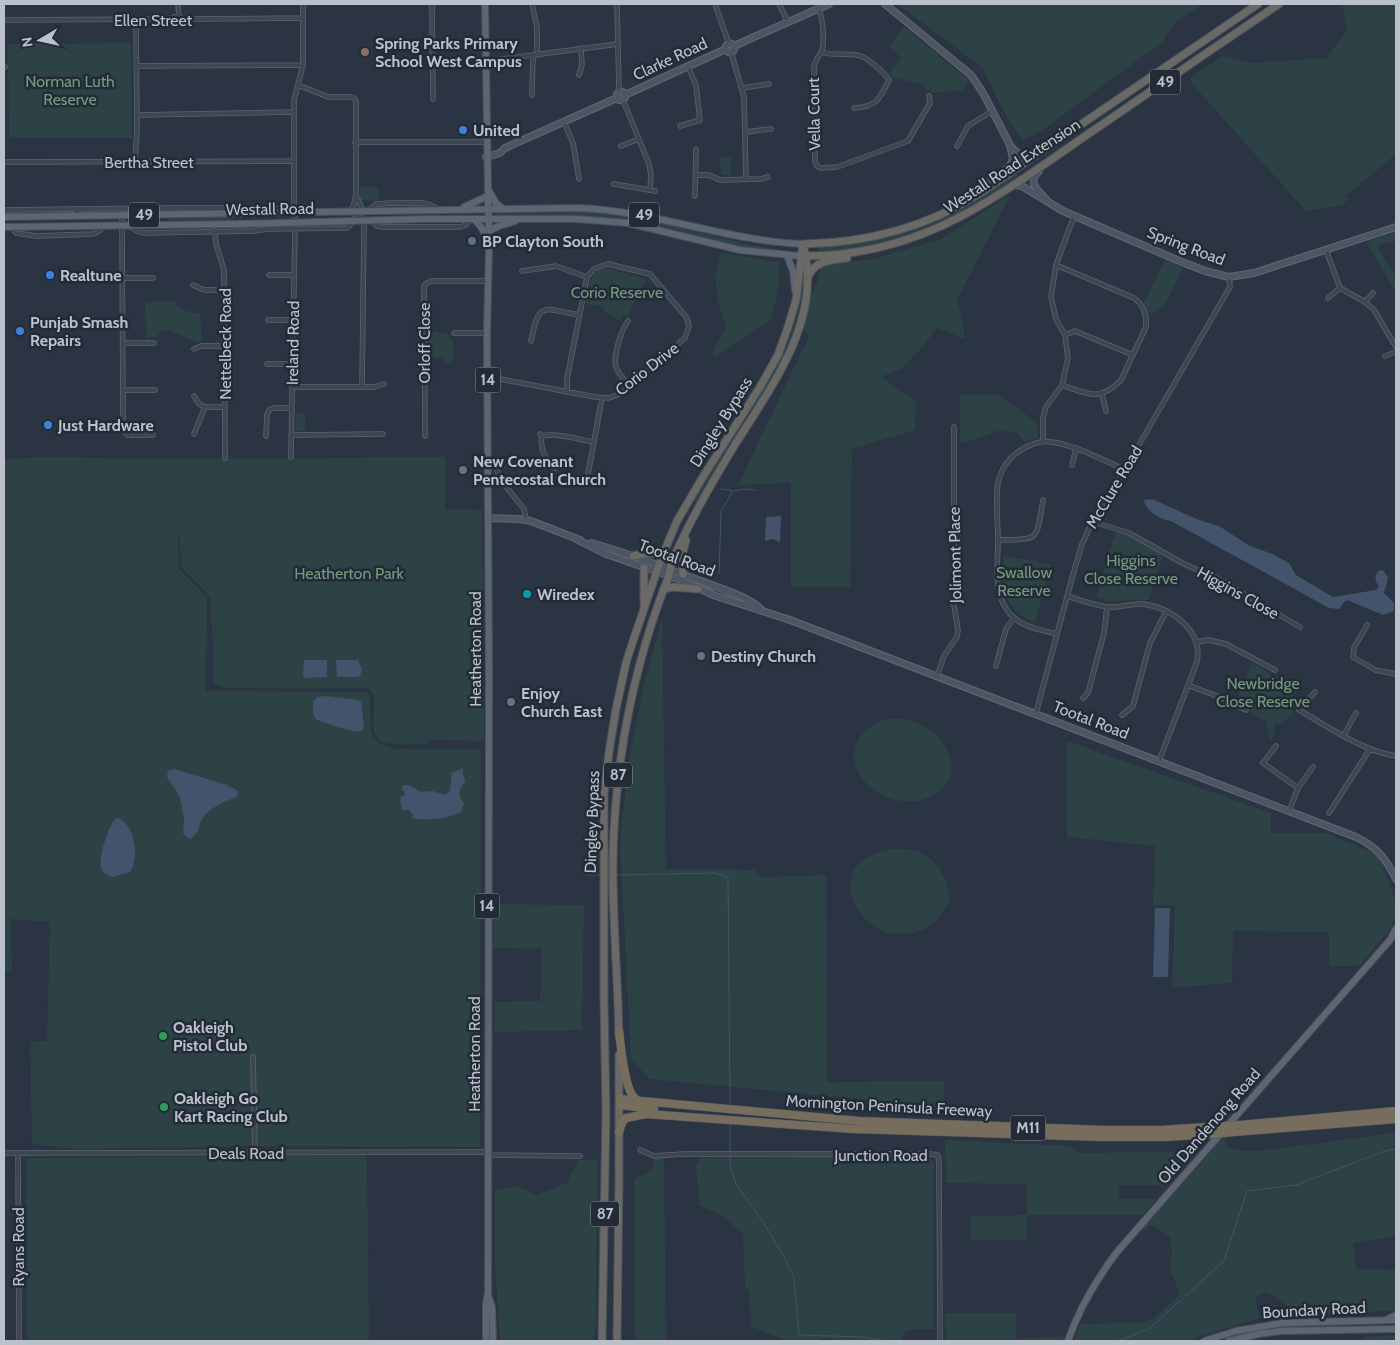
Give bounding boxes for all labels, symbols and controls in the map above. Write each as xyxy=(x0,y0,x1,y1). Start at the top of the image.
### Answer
street label: Ellen Street xyxy=(114,11,193,30)
north arrow xyxy=(15,15,65,65)
place label: Spring Parks Primary School West Campus xyxy=(375,34,522,71)
street label: Clarke Road xyxy=(630,34,710,84)
text: N xyxy=(17,36,37,48)
marker: Spring Parks Primary School West Campus xyxy=(359,46,371,58)
road number: 49 xyxy=(1150,70,1180,94)
park label: Norman Luth Reserve xyxy=(25,72,115,109)
street label: Vella Court xyxy=(804,77,824,151)
street label: Westall Road Extension xyxy=(940,115,1084,217)
place label: United xyxy=(473,121,520,140)
marker: United xyxy=(457,124,469,136)
street label: Bertha Street xyxy=(104,153,194,172)
street label: Westall Road xyxy=(226,199,314,219)
road number: 49 xyxy=(129,202,159,228)
road number: 49 xyxy=(629,202,659,228)
street label: Spring Road xyxy=(1144,222,1228,270)
place label: BP Clayton South xyxy=(482,232,604,251)
marker: BP Clayton South xyxy=(466,235,478,247)
place label: Realtune xyxy=(60,266,121,285)
marker: Realtune xyxy=(44,269,56,281)
park label: Corio Reserve xyxy=(571,283,663,302)
street label: Nettelbeck Road xyxy=(216,288,235,400)
street label: Ireland Road xyxy=(283,301,303,385)
street label: Orloff Close xyxy=(415,302,434,384)
place label: Punjab Smash Repairs xyxy=(30,313,128,350)
marker: Punjab Smash Repairs xyxy=(14,325,26,337)
street label: Corio Drive xyxy=(612,338,682,400)
road number: 14 xyxy=(476,368,500,392)
street label: Dingley Bypass xyxy=(686,373,756,470)
place label: Just Hardware xyxy=(57,416,154,435)
marker: Just Hardware xyxy=(42,419,54,431)
street label: McClure Road xyxy=(1082,442,1146,532)
place label: New Covenant Pentecostal Church xyxy=(473,452,606,489)
marker: New Covenant Pentecostal Church xyxy=(457,464,469,476)
street label: Jolimont Place xyxy=(945,507,965,604)
street label: Tootal Road xyxy=(636,535,718,581)
park label: Higgins Close Reserve xyxy=(1084,551,1178,588)
park label: Swallow Reserve xyxy=(996,563,1052,600)
street label: Higgins Close xyxy=(1194,563,1282,623)
park label: Heatherton Park xyxy=(294,564,405,583)
place label: Wiredex xyxy=(537,585,595,604)
marker: Wiredex xyxy=(521,588,533,600)
street label: Heatherton Road xyxy=(466,591,485,707)
place label: Destiny Church xyxy=(711,647,816,666)
marker: Destiny Church xyxy=(695,650,707,662)
park label: Newbridge Close Reserve xyxy=(1216,674,1310,711)
place label: Enjoy Church East xyxy=(521,684,603,721)
marker: Enjoy Church East xyxy=(505,696,517,708)
street label: Tootal Road xyxy=(1050,697,1132,743)
road number: 87 xyxy=(604,762,632,788)
street label: Dingley Bypass xyxy=(581,770,603,874)
road number: 14 xyxy=(474,894,500,918)
street label: Heatherton Road xyxy=(465,996,484,1112)
place label: Oakleigh Pistol Club xyxy=(173,1018,247,1055)
marker: Oakleigh Pistol Club xyxy=(157,1030,169,1042)
street label: Old Dandenong Road xyxy=(1154,1064,1264,1188)
place label: Oakleigh Go Kart Racing Club xyxy=(174,1089,288,1126)
street label: Mornington Peninsula Freeway xyxy=(785,1091,993,1121)
marker: Oakleigh Go Kart Racing Club xyxy=(158,1101,170,1113)
road number: M11 xyxy=(1010,1116,1046,1140)
street label: Deals Road xyxy=(208,1144,284,1163)
street label: Junction Road xyxy=(833,1146,928,1165)
road number: 87 xyxy=(591,1202,619,1226)
street label: Ryans Road xyxy=(9,1207,28,1287)
street label: Boundary Road xyxy=(1262,1298,1366,1322)

